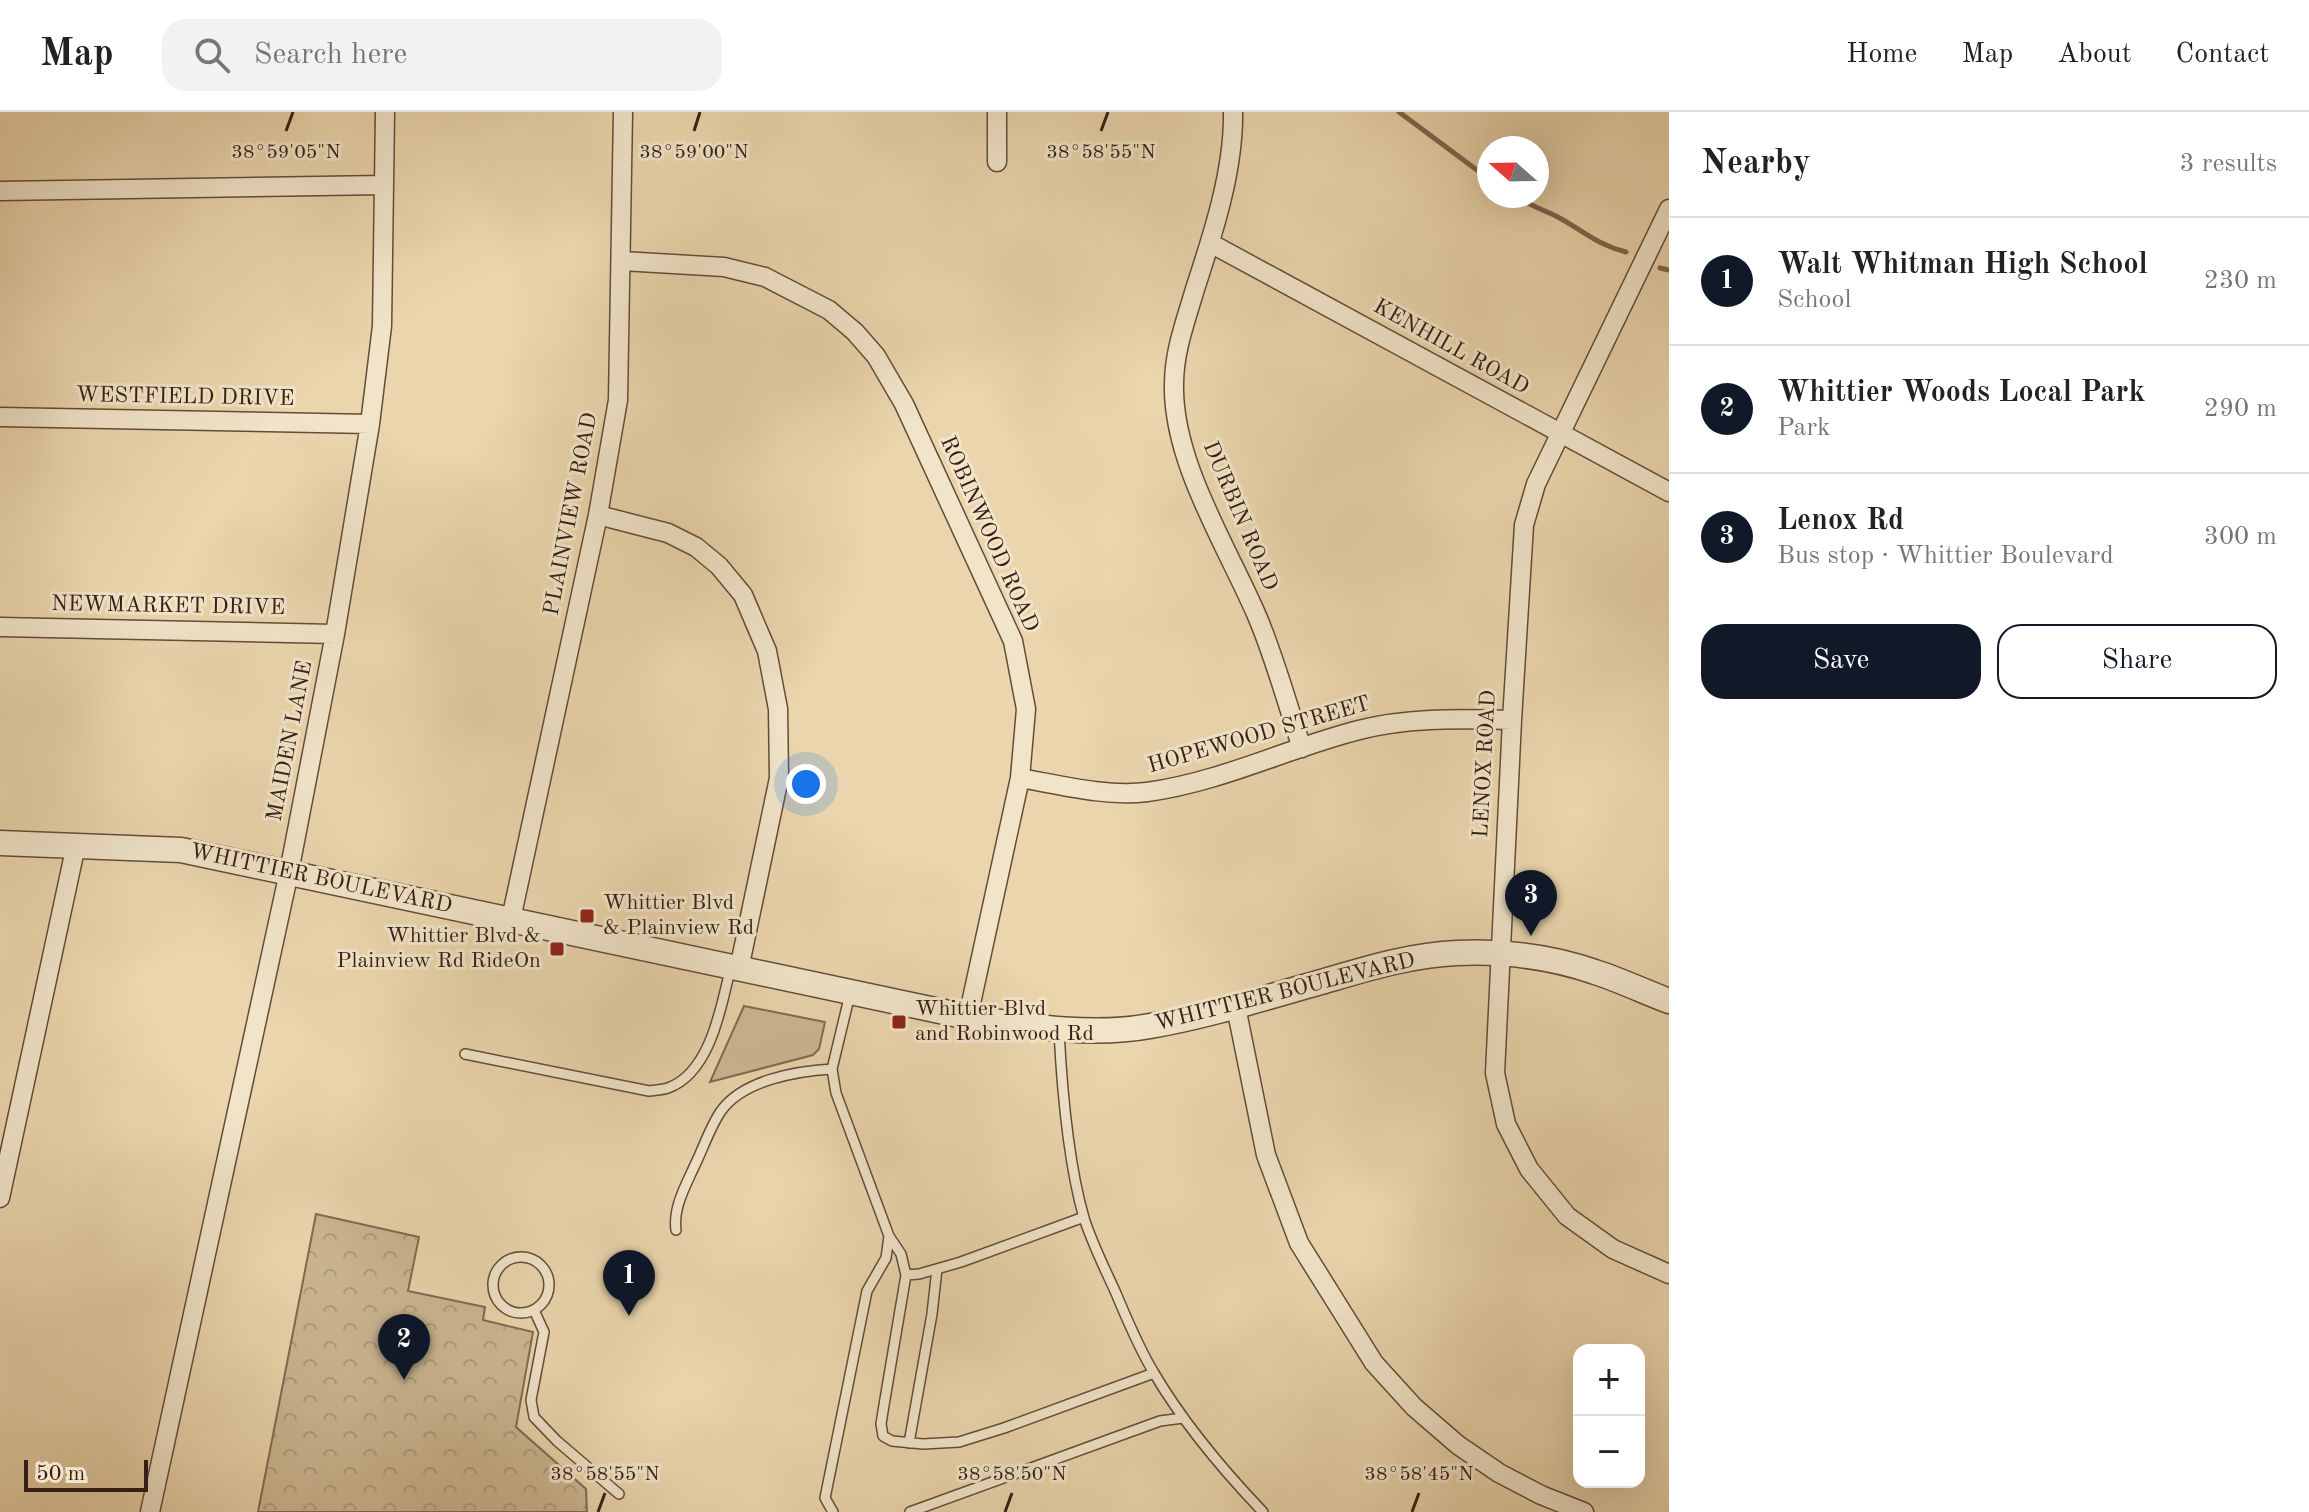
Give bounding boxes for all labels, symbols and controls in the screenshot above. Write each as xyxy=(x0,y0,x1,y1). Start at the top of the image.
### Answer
search box xyxy=(162,19,722,91)
icon: search xyxy=(190,33,234,77)
text: Map xyxy=(40,36,114,74)
text: Search here xyxy=(254,40,407,70)
text: Home xyxy=(1846,41,1917,69)
text: Map xyxy=(1961,41,2013,69)
text: About xyxy=(2057,41,2132,69)
text: Contact xyxy=(2176,41,2269,69)
north arrow xyxy=(1477,136,1549,208)
text: 38°59'05"N xyxy=(231,143,341,163)
text: 38°59'00"N xyxy=(639,143,749,163)
text: 38°58'55"N xyxy=(1046,143,1156,163)
text: Nearby xyxy=(1701,147,1811,181)
text: 3 results xyxy=(2179,151,2277,177)
text: Walt Whitman High School xyxy=(1777,250,2148,280)
text: 1 xyxy=(1719,268,1735,294)
text: 230 m xyxy=(2204,268,2277,294)
text: School xyxy=(1777,287,1851,313)
street label: KENHILL ROAD xyxy=(1369,295,1533,399)
text: Whittier Woods Local Park xyxy=(1777,378,2145,408)
street label: WESTFIELD DRIVE xyxy=(76,384,294,410)
text: 2 xyxy=(1719,396,1735,422)
text: 290 m xyxy=(2204,396,2277,422)
street label: PLAINVIEW ROAD xyxy=(541,411,601,617)
text: Park xyxy=(1777,415,1831,441)
street label: ROBINWOOD ROAD xyxy=(936,433,1042,635)
street label: DURBIN ROAD xyxy=(1199,438,1281,594)
text: Lenox Rd xyxy=(1777,506,1904,536)
text: 3 xyxy=(1719,524,1735,550)
text: 300 m xyxy=(2204,524,2277,550)
text: Bus stop · Whittier Boulevard xyxy=(1777,543,2114,569)
street label: NEWMARKET DRIVE xyxy=(51,593,285,619)
button: Save xyxy=(1701,624,1981,699)
button: Share xyxy=(1997,624,2277,699)
street label: MAIDEN LANE xyxy=(264,659,316,823)
street label: LENOX ROAD xyxy=(1470,690,1500,838)
street label: HOPEWOOD STREET xyxy=(1145,693,1373,777)
your location xyxy=(786,764,826,804)
street label: WHITTIER BOULEVARD xyxy=(188,840,454,918)
pin: 3 xyxy=(1505,870,1557,936)
place label: Whittier Blvd & Plainview Rd xyxy=(603,892,754,939)
marker: Whittier Blvd & Plainview Rd xyxy=(578,907,596,925)
place label: Whittier Blvd & Plainview Rd RideOn xyxy=(336,925,541,972)
marker: Whittier Blvd & Plainview Rd RideOn xyxy=(548,940,566,958)
street label: WHITTIER BOULEVARD xyxy=(1153,949,1417,1035)
place label: Whittier Blvd and Robinwood Rd xyxy=(915,998,1094,1045)
marker: Whittier Blvd and Robinwood Rd xyxy=(890,1013,908,1031)
pin: 1 xyxy=(603,1250,655,1316)
pin: 2 xyxy=(378,1314,430,1380)
map controls xyxy=(1573,1344,1645,1488)
button: + xyxy=(1573,1344,1645,1416)
button: − xyxy=(1573,1416,1645,1488)
scale bar xyxy=(24,1456,148,1492)
text: 50 m xyxy=(36,1463,85,1485)
text: 38°58'55"N xyxy=(550,1465,660,1485)
text: 38°58'50"N xyxy=(957,1465,1067,1485)
text: 38°58'45"N xyxy=(1364,1465,1474,1485)

